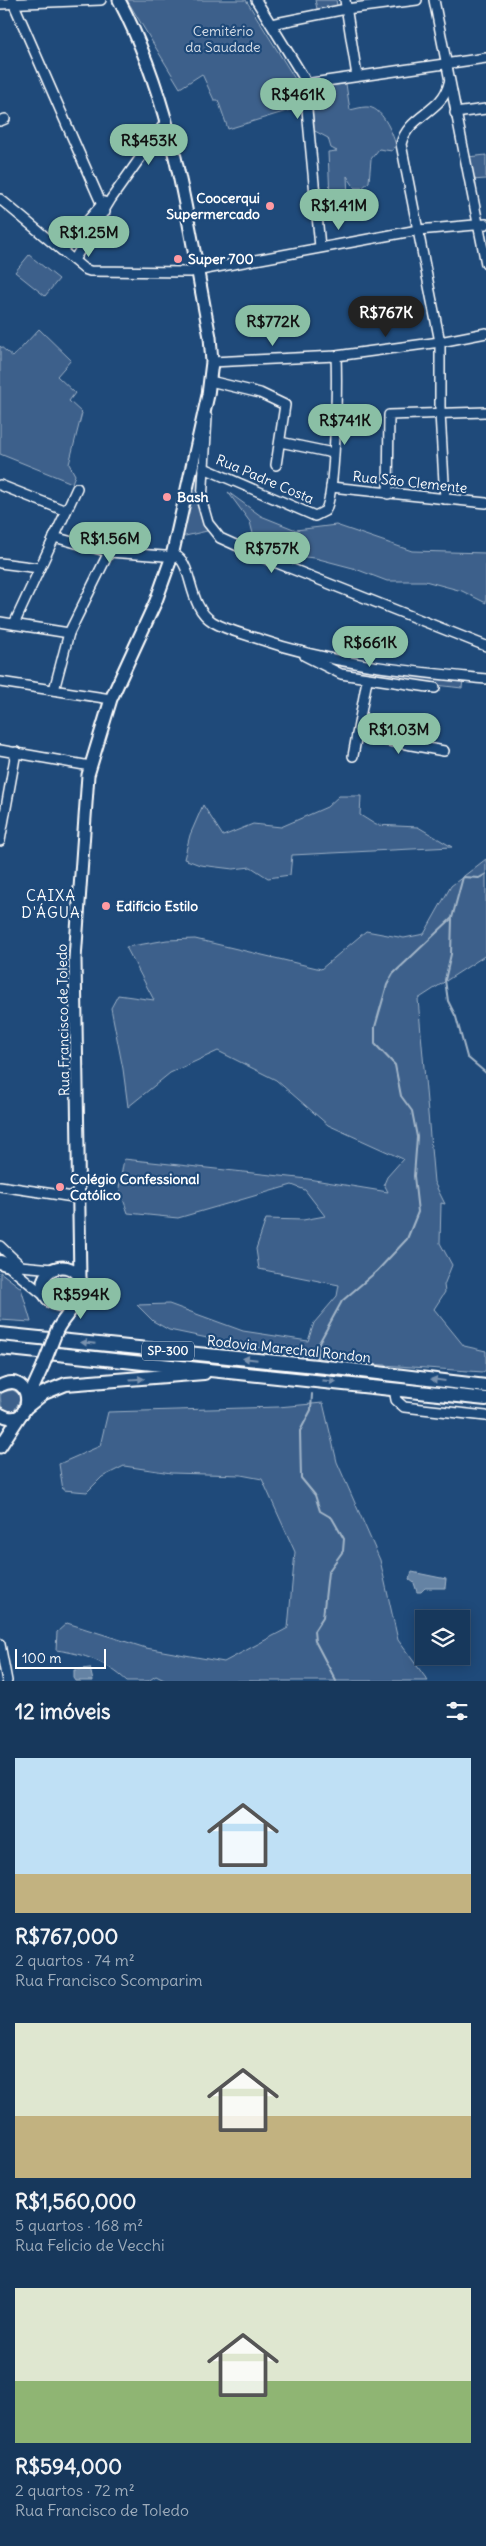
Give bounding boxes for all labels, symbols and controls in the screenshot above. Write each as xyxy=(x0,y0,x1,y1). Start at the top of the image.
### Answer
park label: Cemitério da Saudade xyxy=(185,22,261,56)
pin: R$461K xyxy=(257,78,339,120)
text: R$461K xyxy=(271,84,325,104)
pin: R$453K xyxy=(108,124,190,166)
text: R$453K xyxy=(121,130,177,150)
pin: R$1.41M xyxy=(293,188,385,231)
place label: Coocerqui Supermercado xyxy=(166,189,260,223)
text: R$1.41M xyxy=(311,195,367,215)
marker: Coocerqui Supermercado xyxy=(264,200,276,212)
pin: R$1.25M xyxy=(43,216,135,258)
text: R$1.25M xyxy=(59,222,119,242)
place label: Super 700 xyxy=(188,250,254,268)
marker: Super 700 xyxy=(172,253,184,265)
pin: R$767K xyxy=(345,296,427,338)
text: R$767K xyxy=(359,302,413,322)
pin: R$772K xyxy=(232,304,314,347)
text: R$772K xyxy=(246,311,300,331)
pin: R$741K xyxy=(304,404,386,446)
text: R$741K xyxy=(319,410,371,430)
street label: Rua Padre Costa xyxy=(213,450,317,508)
street label: Rua São Clemente xyxy=(352,467,468,497)
place label: Bash xyxy=(177,488,209,506)
marker: Bash xyxy=(161,491,173,503)
pin: R$1.56M xyxy=(64,522,156,564)
text: R$1.56M xyxy=(80,528,140,548)
pin: R$757K xyxy=(231,532,313,574)
text: R$757K xyxy=(245,538,299,558)
pin: R$661K xyxy=(329,626,411,668)
text: R$661K xyxy=(343,632,397,652)
pin: R$1.03M xyxy=(353,712,445,755)
text: R$1.03M xyxy=(368,719,430,739)
district label: CAIXA D'ÁGUA xyxy=(21,886,81,922)
place label: Edifício Estilo xyxy=(116,897,198,915)
marker: Edifício Estilo xyxy=(100,900,112,912)
street label: Rua Francisco de Toledo xyxy=(53,944,73,1096)
place label: Colégio Confessional Católico xyxy=(70,1170,200,1204)
marker: Colégio Confessional Católico xyxy=(54,1181,66,1193)
pin: R$594K xyxy=(40,1278,122,1320)
text: R$594K xyxy=(53,1284,109,1304)
street label: Rodovia Marechal Rondon xyxy=(206,1331,372,1367)
one-way arrow xyxy=(80,1339,96,1347)
road number: SP-300 xyxy=(142,1342,194,1360)
one-way arrow xyxy=(241,1355,257,1363)
one-way arrow xyxy=(129,1375,145,1383)
one-way arrow xyxy=(429,1376,445,1384)
one-way arrow xyxy=(322,1377,338,1385)
map controls xyxy=(415,1610,470,1665)
button: layers xyxy=(415,1610,470,1665)
scale bar xyxy=(15,1646,106,1669)
text: 100 m xyxy=(22,1649,62,1667)
icon: filters xyxy=(443,1697,471,1725)
text: 12 imóveis xyxy=(15,1698,111,1725)
icon: home xyxy=(198,1790,288,1880)
text: R$767,000 xyxy=(15,1923,118,1950)
text: 2 quartos · 74 m² xyxy=(15,1950,135,1970)
text: Rua Francisco Scomparim xyxy=(15,1970,203,1990)
icon: home xyxy=(198,2055,288,2145)
text: R$1,560,000 xyxy=(15,2188,136,2215)
text: 5 quartos · 168 m² xyxy=(15,2215,143,2235)
text: Rua Felicio de Vecchi xyxy=(15,2235,165,2255)
icon: home xyxy=(198,2320,288,2410)
text: R$594,000 xyxy=(15,2453,122,2480)
text: 2 quartos · 72 m² xyxy=(15,2480,135,2500)
text: Rua Francisco de Toledo xyxy=(15,2500,189,2520)

